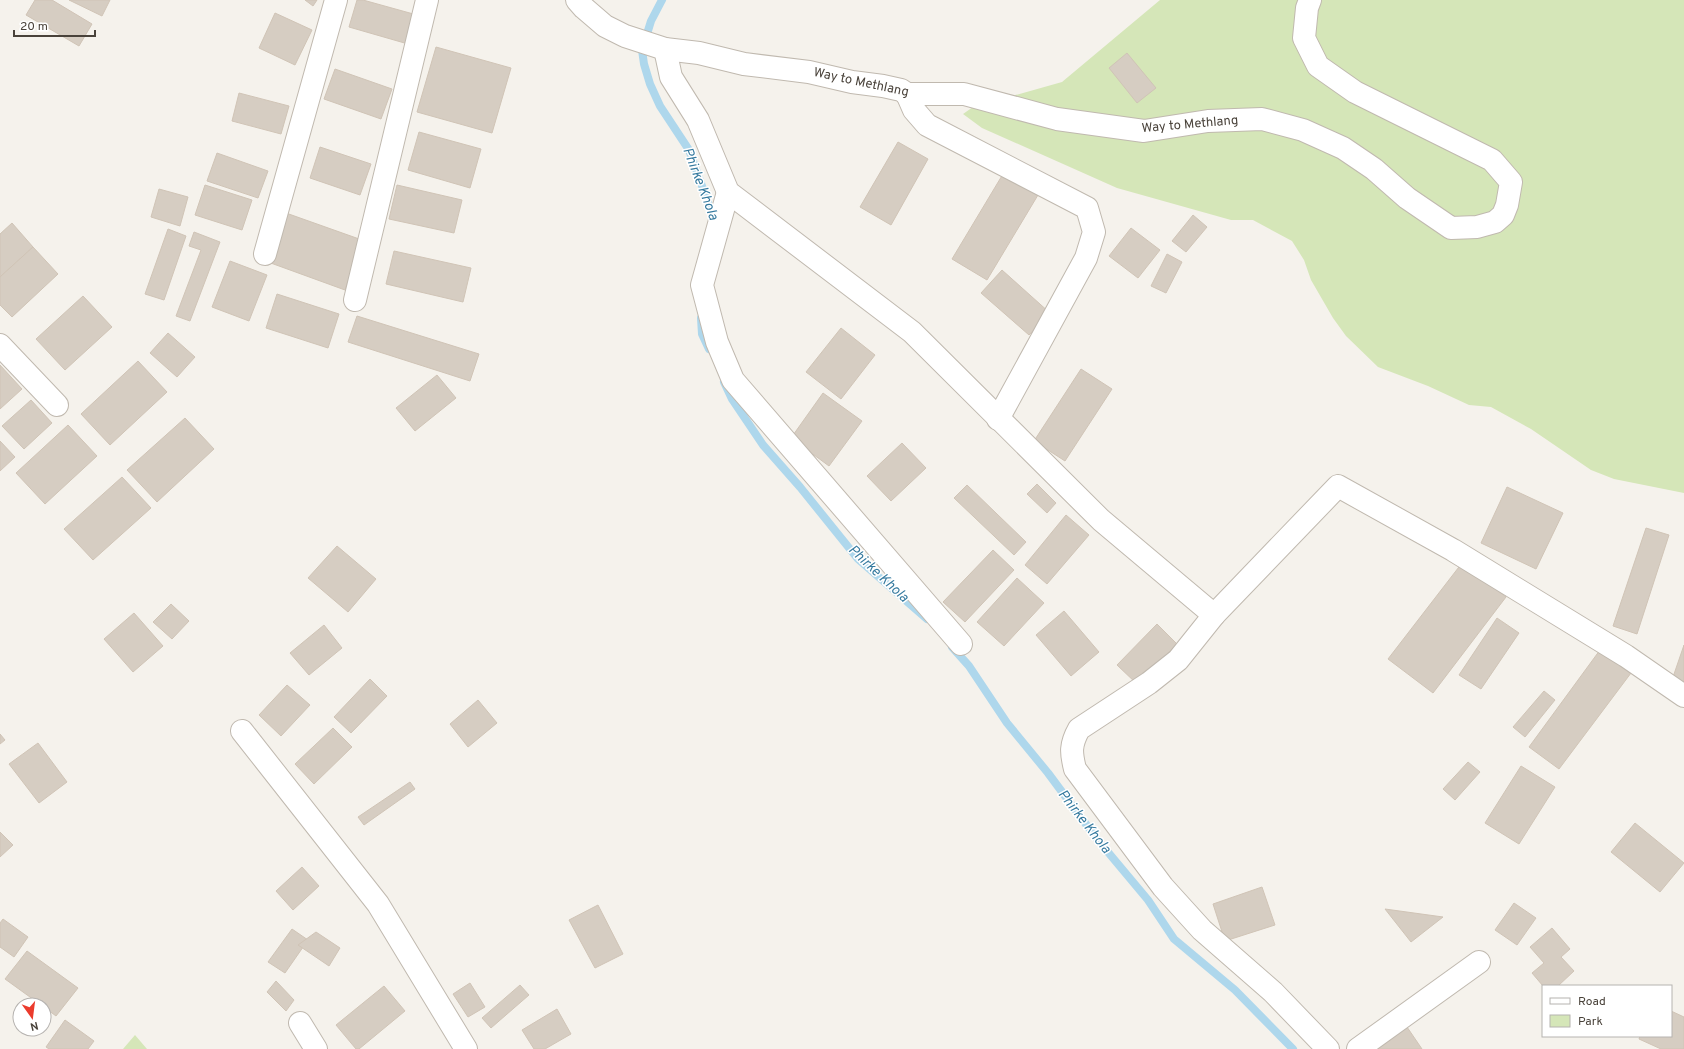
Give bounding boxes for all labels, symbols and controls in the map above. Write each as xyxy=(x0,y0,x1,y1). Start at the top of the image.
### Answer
scale bar xyxy=(14,12,95,38)
text: 20 m xyxy=(20,19,48,35)
street label: Way to Methlang xyxy=(812,65,910,101)
street label: Way to Methlang xyxy=(1141,113,1239,137)
water label: Phirke Khola xyxy=(678,145,722,223)
water label: Phirke Khola xyxy=(844,542,912,607)
water label: Phirke Khola xyxy=(1054,787,1115,858)
legend xyxy=(1542,985,1672,1037)
text: Road xyxy=(1578,994,1606,1010)
north arrow xyxy=(12,997,52,1037)
text: Park xyxy=(1578,1014,1603,1030)
text: N xyxy=(29,1018,40,1033)

